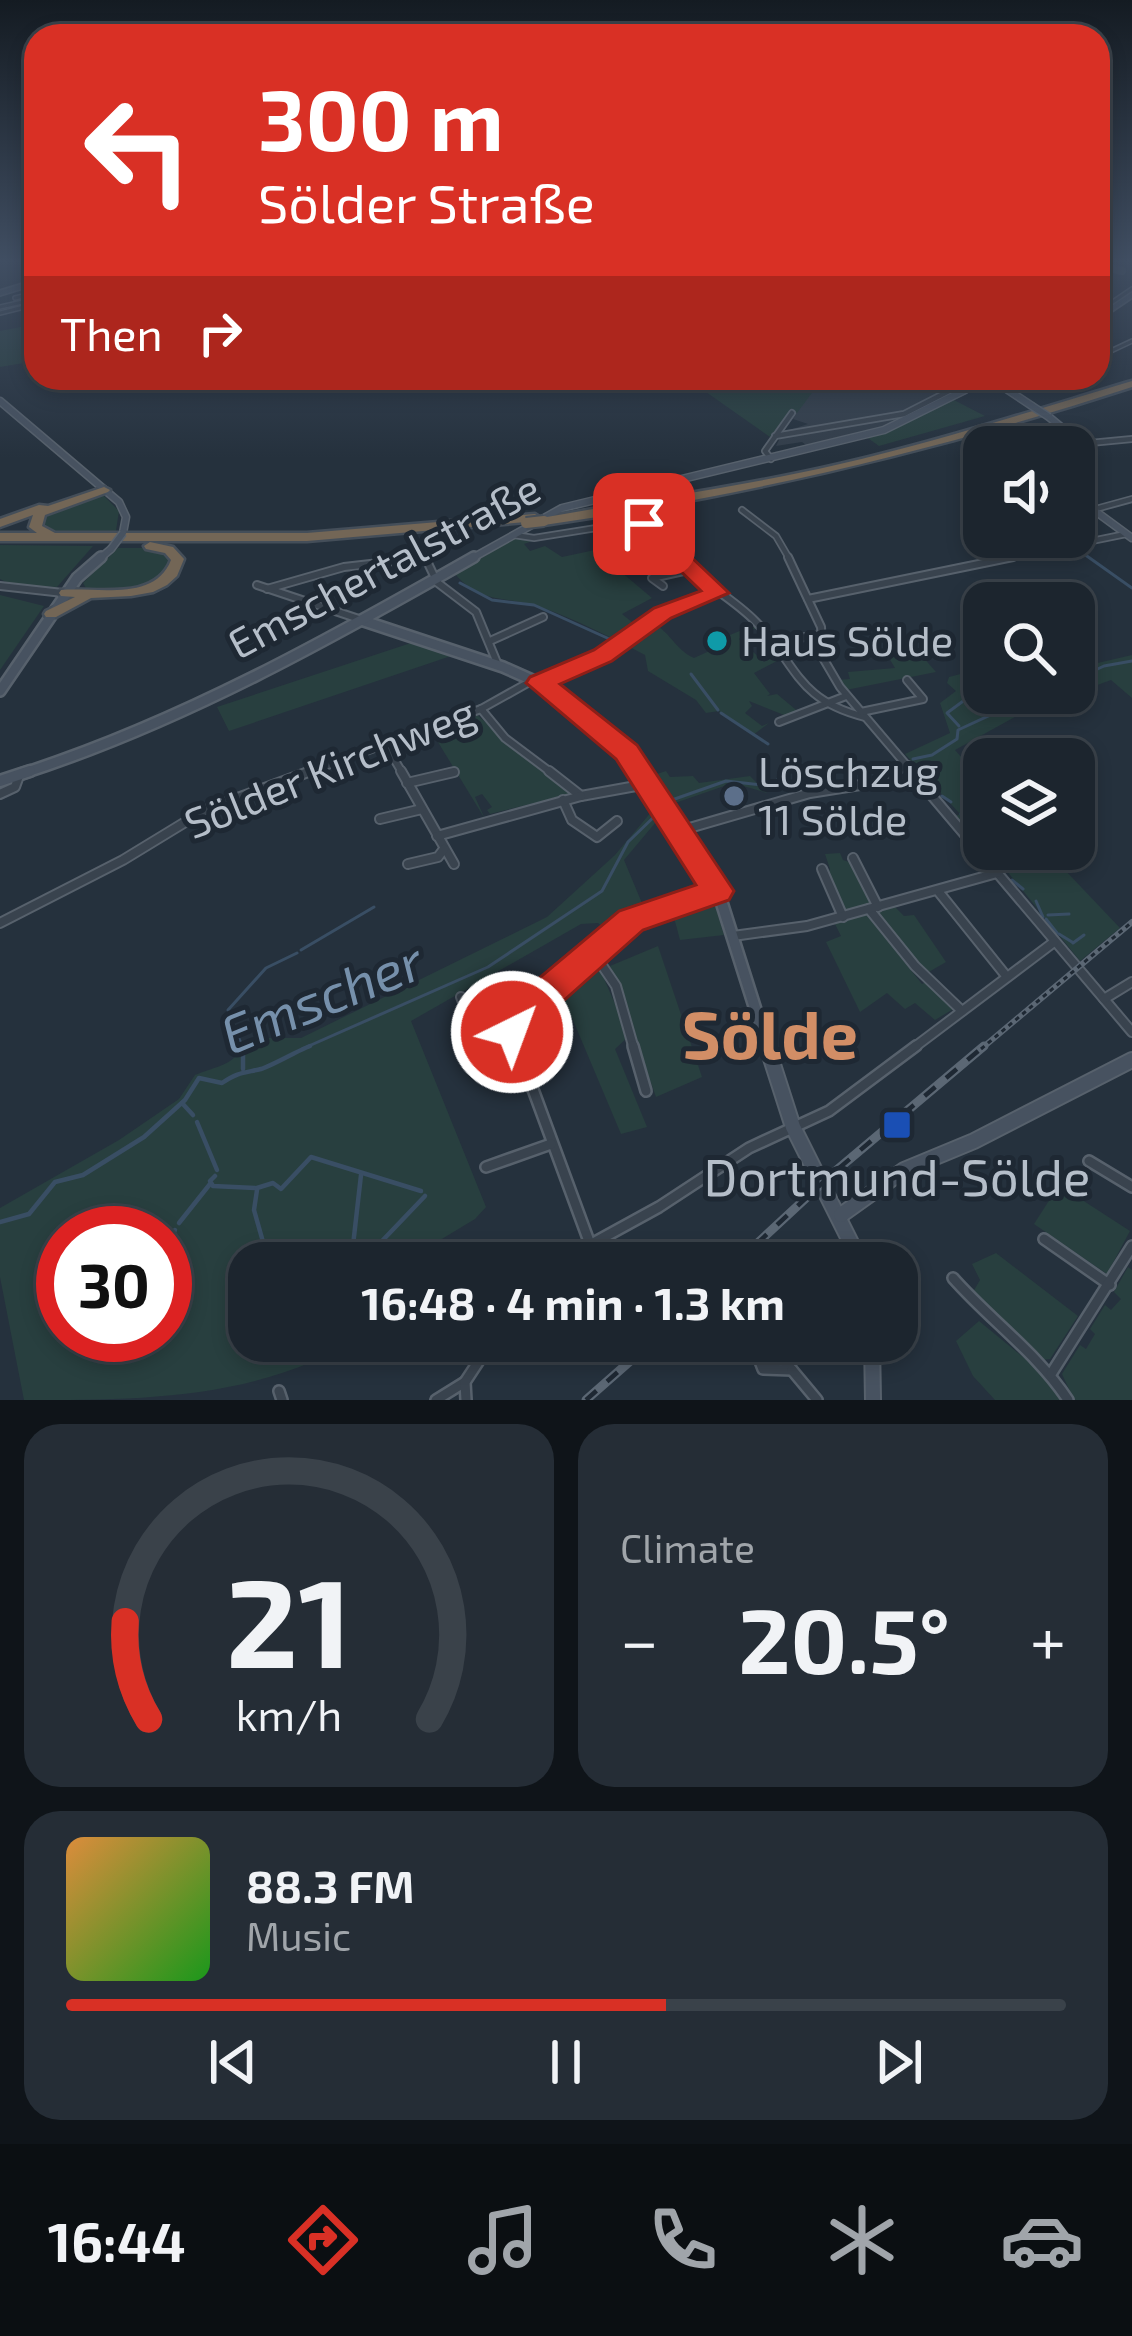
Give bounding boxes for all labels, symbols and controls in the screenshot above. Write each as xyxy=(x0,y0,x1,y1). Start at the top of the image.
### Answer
text: 300 m xyxy=(258,67,504,168)
icon: left xyxy=(60,72,216,228)
text: Sölder Straße xyxy=(258,169,595,234)
icon: right xyxy=(187,300,253,366)
text: Then xyxy=(60,306,163,360)
map controls xyxy=(963,426,1095,870)
button: sound xyxy=(963,426,1095,558)
street label: Emschertalstraße xyxy=(219,461,547,667)
pin xyxy=(593,473,695,575)
icon: arrive xyxy=(611,491,677,557)
button: search xyxy=(963,582,1095,714)
place label: Haus Sölde xyxy=(741,614,953,664)
marker: Haus Sölde xyxy=(704,628,730,654)
street label: Sölder Kirchweg xyxy=(177,685,482,847)
button: layers xyxy=(963,738,1095,870)
place label: Löschzug 11 Sölde xyxy=(758,745,938,843)
marker: Löschzug 11 Sölde xyxy=(721,783,747,809)
water label: Emscher xyxy=(210,925,433,1066)
position arrow xyxy=(449,969,575,1095)
district label: Sölde xyxy=(682,993,858,1072)
marker: Dortmund-Sölde xyxy=(881,1109,913,1141)
place label: Dortmund-Sölde xyxy=(704,1145,1090,1206)
speed limit sign: 30 xyxy=(36,1206,192,1362)
text: 16:48 · 4 min · 1.3 km xyxy=(361,1275,785,1329)
text: Climate xyxy=(620,1524,755,1571)
text: 21 xyxy=(226,1543,352,1693)
text: 20.5° xyxy=(738,1584,950,1692)
text: − xyxy=(620,1599,659,1678)
text: + xyxy=(1030,1599,1066,1678)
text: km/h xyxy=(236,1687,342,1739)
text: 88.3 FM xyxy=(246,1858,415,1912)
text: Music xyxy=(246,1912,351,1959)
icon: previous xyxy=(200,2029,266,2095)
icon: pause xyxy=(533,2029,599,2095)
icon: next xyxy=(866,2029,932,2095)
icon: directions xyxy=(281,2198,365,2282)
icon: music xyxy=(461,2198,545,2282)
icon: phone xyxy=(641,2198,725,2282)
icon: climate xyxy=(820,2198,904,2282)
icon: car xyxy=(1000,2198,1084,2282)
text: 16:44 xyxy=(48,2208,186,2273)

